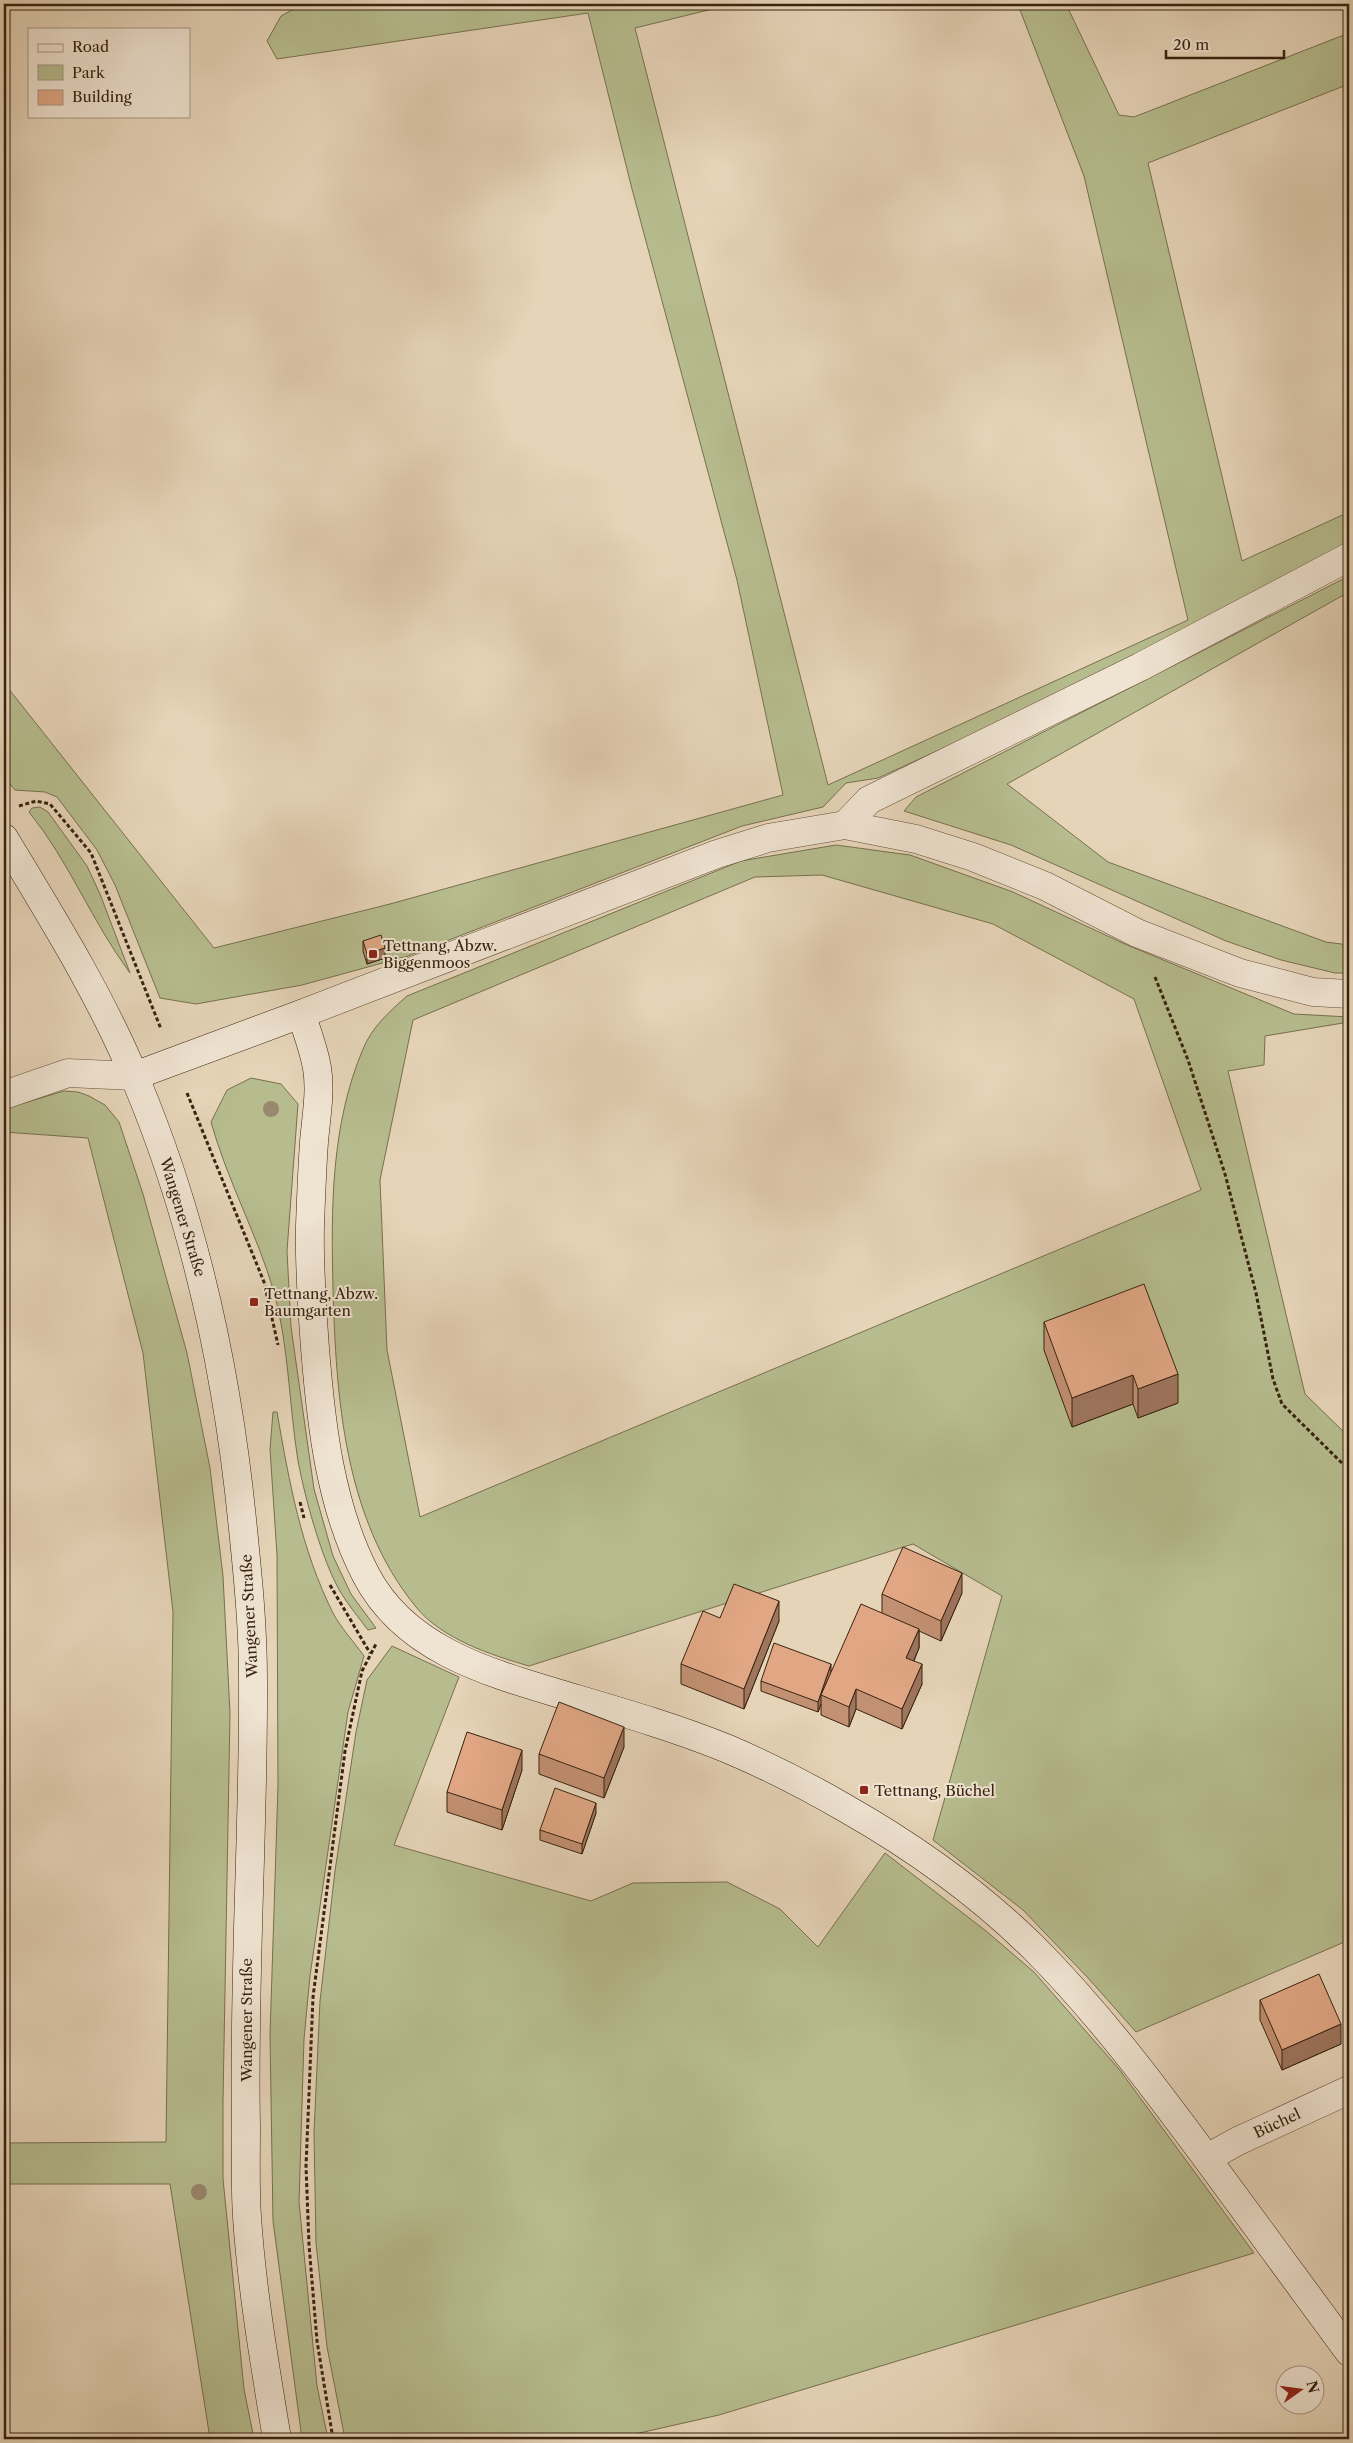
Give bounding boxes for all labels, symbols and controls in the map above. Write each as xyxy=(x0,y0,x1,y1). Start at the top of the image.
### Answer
legend xyxy=(28,28,190,118)
scale bar xyxy=(1166,28,1283,60)
text: 20 m xyxy=(1173,35,1209,54)
text: Road xyxy=(72,37,109,56)
text: Park xyxy=(72,63,106,82)
text: Building xyxy=(72,87,132,106)
place label: Tettnang, Abzw. Biggenmoos xyxy=(383,936,497,972)
marker: Tettnang, Abzw. Biggenmoos xyxy=(367,948,379,960)
street label: Wangener Straße xyxy=(156,1154,210,1279)
place label: Tettnang, Abzw. Baumgarten xyxy=(264,1284,378,1320)
marker: Tettnang, Abzw. Baumgarten xyxy=(248,1296,260,1308)
street label: Wangener Straße xyxy=(236,1554,262,1679)
place label: Tettnang, Büchel xyxy=(874,1781,995,1800)
marker: Tettnang, Büchel xyxy=(858,1784,870,1796)
street label: Wangener Straße xyxy=(237,1958,256,2083)
street label: Büchel xyxy=(1251,2104,1304,2142)
north arrow xyxy=(1276,2366,1326,2416)
text: N xyxy=(1302,2379,1323,2395)

